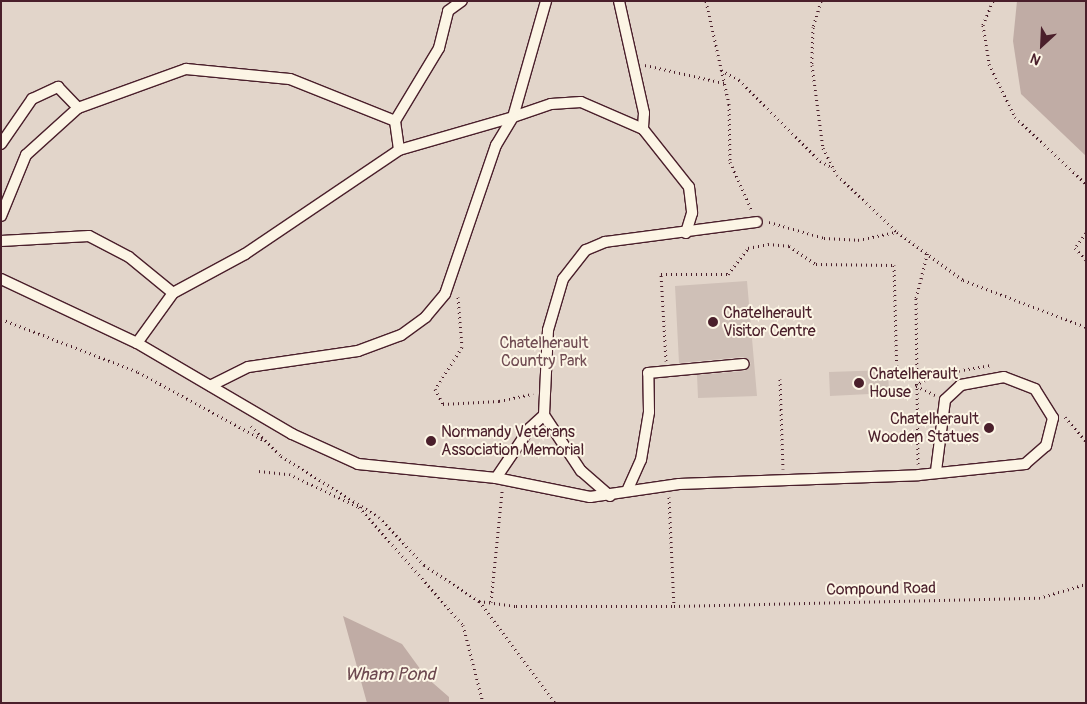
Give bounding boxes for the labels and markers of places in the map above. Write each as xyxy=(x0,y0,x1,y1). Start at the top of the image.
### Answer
place label: Chatelherault Visitor Centre xyxy=(723,303,816,341)
marker: Chatelherault Visitor Centre xyxy=(707,316,719,328)
place label: Chatelherault House xyxy=(869,364,958,402)
marker: Chatelherault House xyxy=(853,377,865,389)
place label: Chatelherault Wooden Statues xyxy=(868,409,979,447)
place label: Normandy Veterans Association Memorial xyxy=(441,422,584,460)
marker: Chatelherault Wooden Statues xyxy=(983,422,995,434)
marker: Normandy Veterans Association Memorial xyxy=(425,435,437,447)

